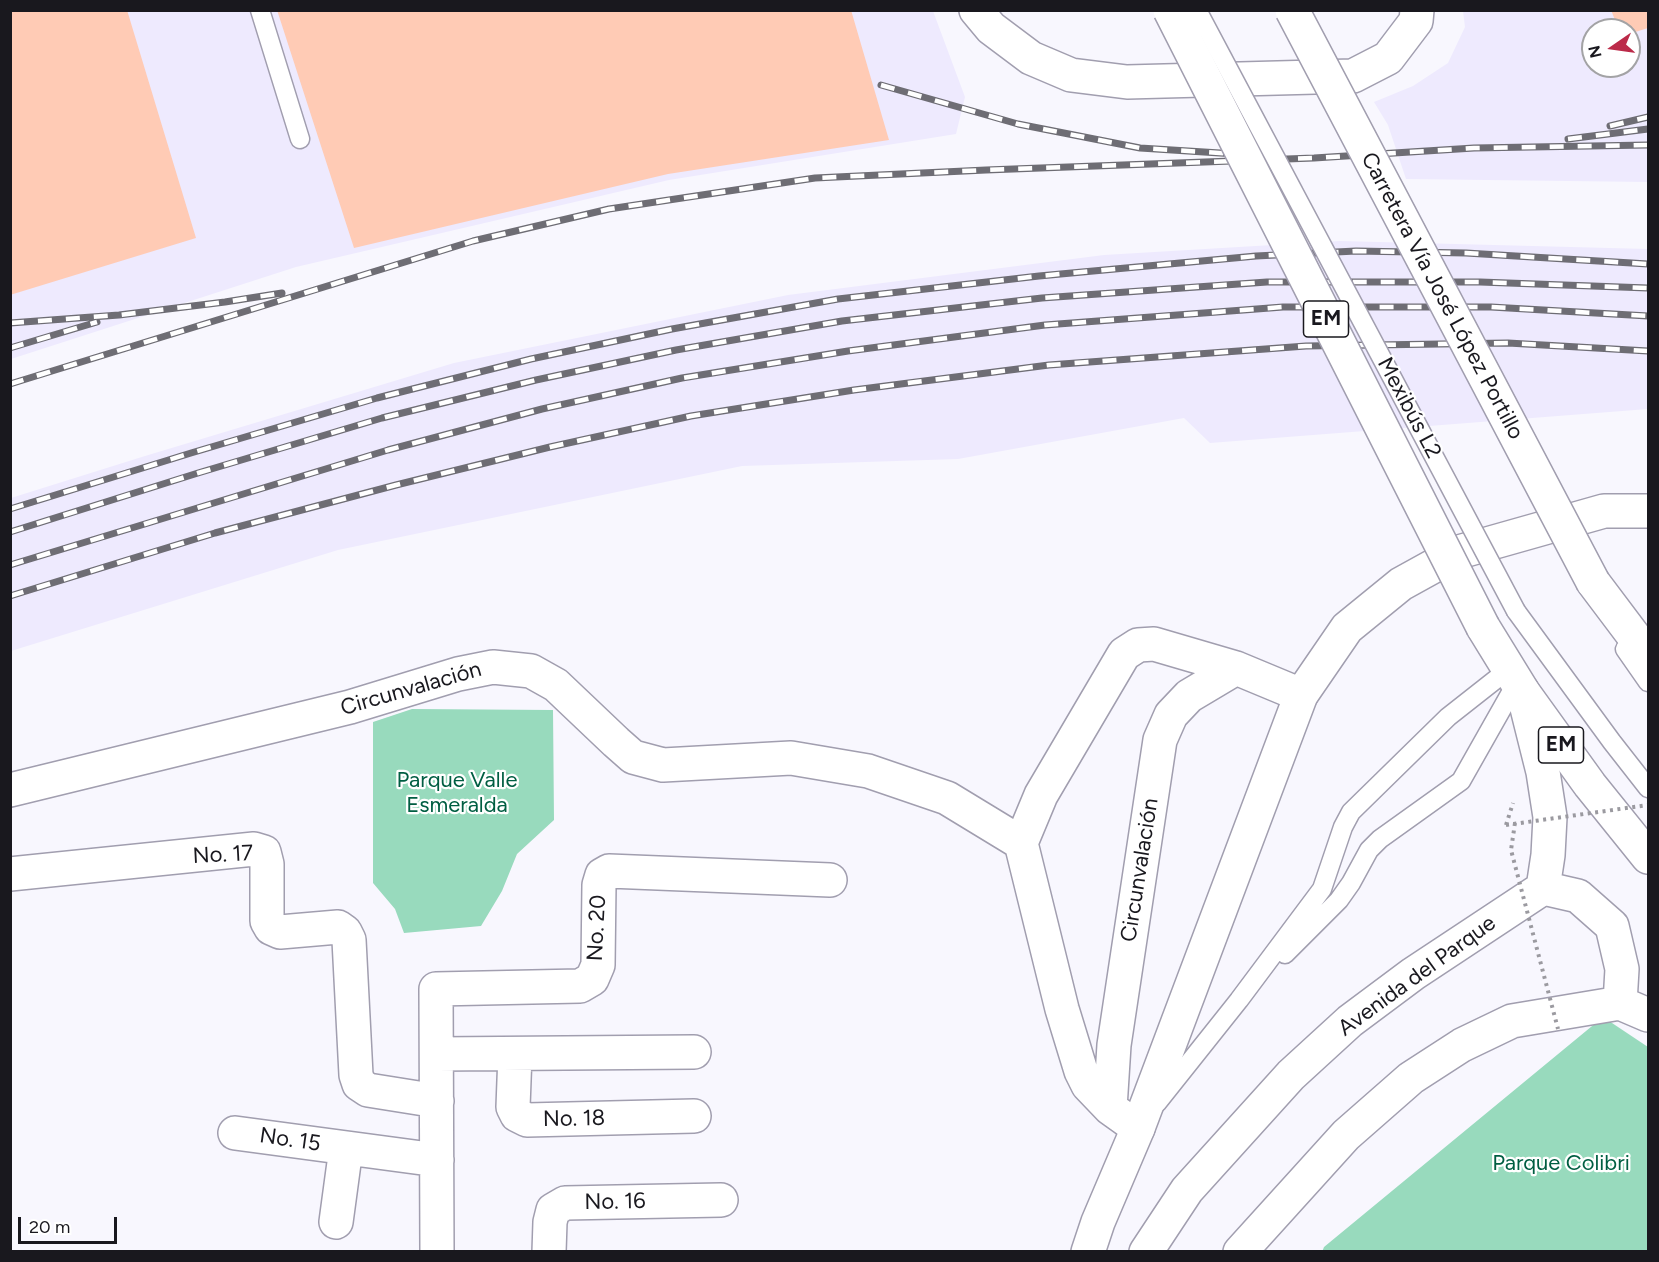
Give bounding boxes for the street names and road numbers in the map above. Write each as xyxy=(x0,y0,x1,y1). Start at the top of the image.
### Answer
street label: Carretera Vía José López Portillo xyxy=(1355,148,1529,444)
road number: EM xyxy=(1304,301,1348,337)
street label: Mexibús L2 xyxy=(1371,353,1447,463)
street label: Circunvalación xyxy=(338,656,484,722)
road number: EM xyxy=(1538,727,1584,763)
street label: Circunvalación xyxy=(1116,796,1164,944)
street label: No. 17 xyxy=(192,840,254,870)
street label: No. 20 xyxy=(582,894,612,962)
street label: Avenida del Parque xyxy=(1333,910,1501,1042)
street label: No. 18 xyxy=(543,1105,605,1133)
street label: No. 15 xyxy=(258,1123,322,1157)
street label: No. 16 xyxy=(584,1188,646,1216)

